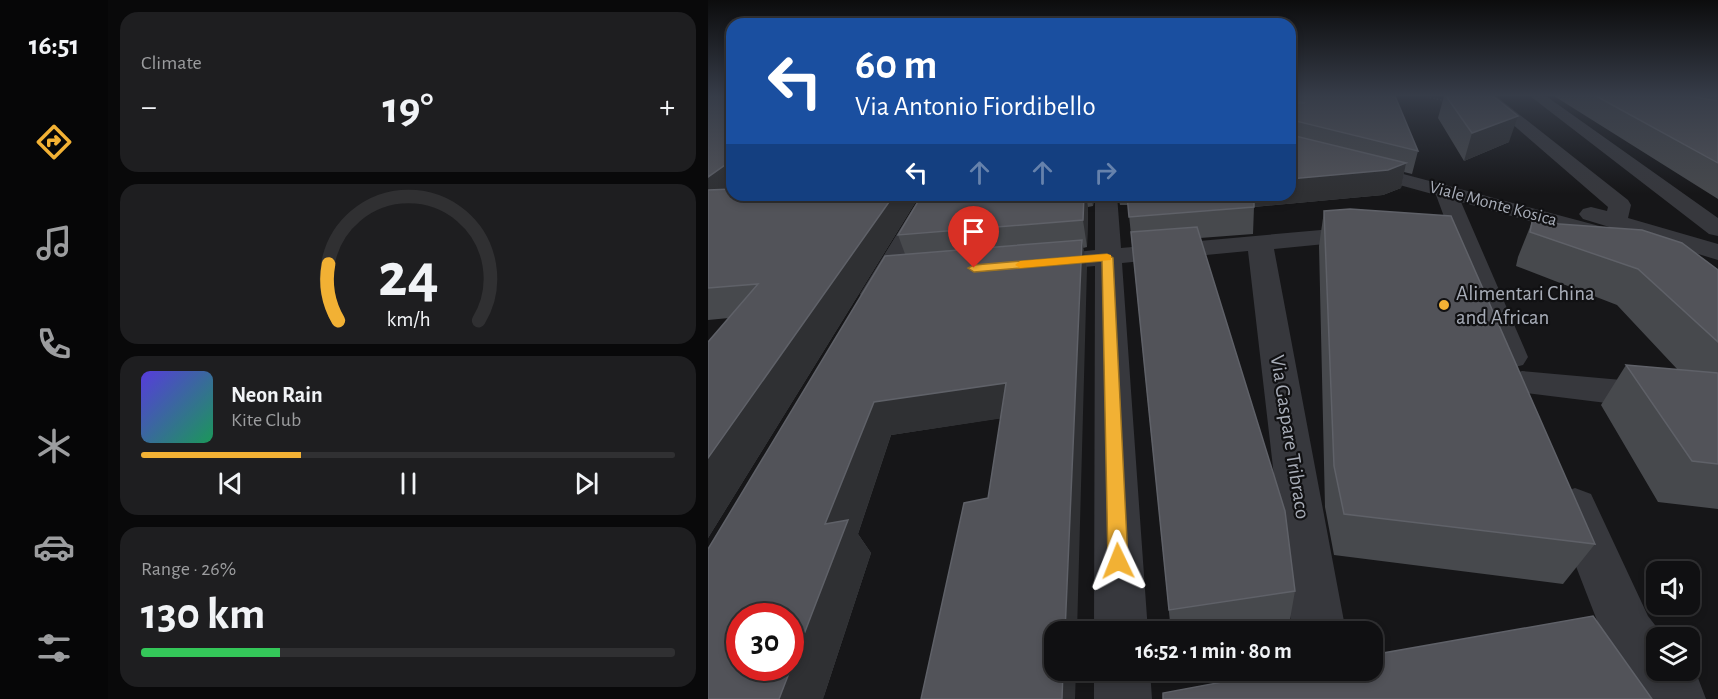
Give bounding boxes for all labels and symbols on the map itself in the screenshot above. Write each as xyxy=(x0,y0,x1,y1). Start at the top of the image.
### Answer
street label: Viale Monte Kosica xyxy=(1427,178,1559,230)
pin xyxy=(948,206,999,268)
place label: Alimentari China and African xyxy=(1456,283,1595,328)
marker: Alimentari China and African xyxy=(1437,298,1451,312)
street label: Via Gaspare Tribraco xyxy=(1267,353,1313,521)
position arrow xyxy=(1086,529,1150,593)
speed limit sign: 30 xyxy=(726,603,804,681)

